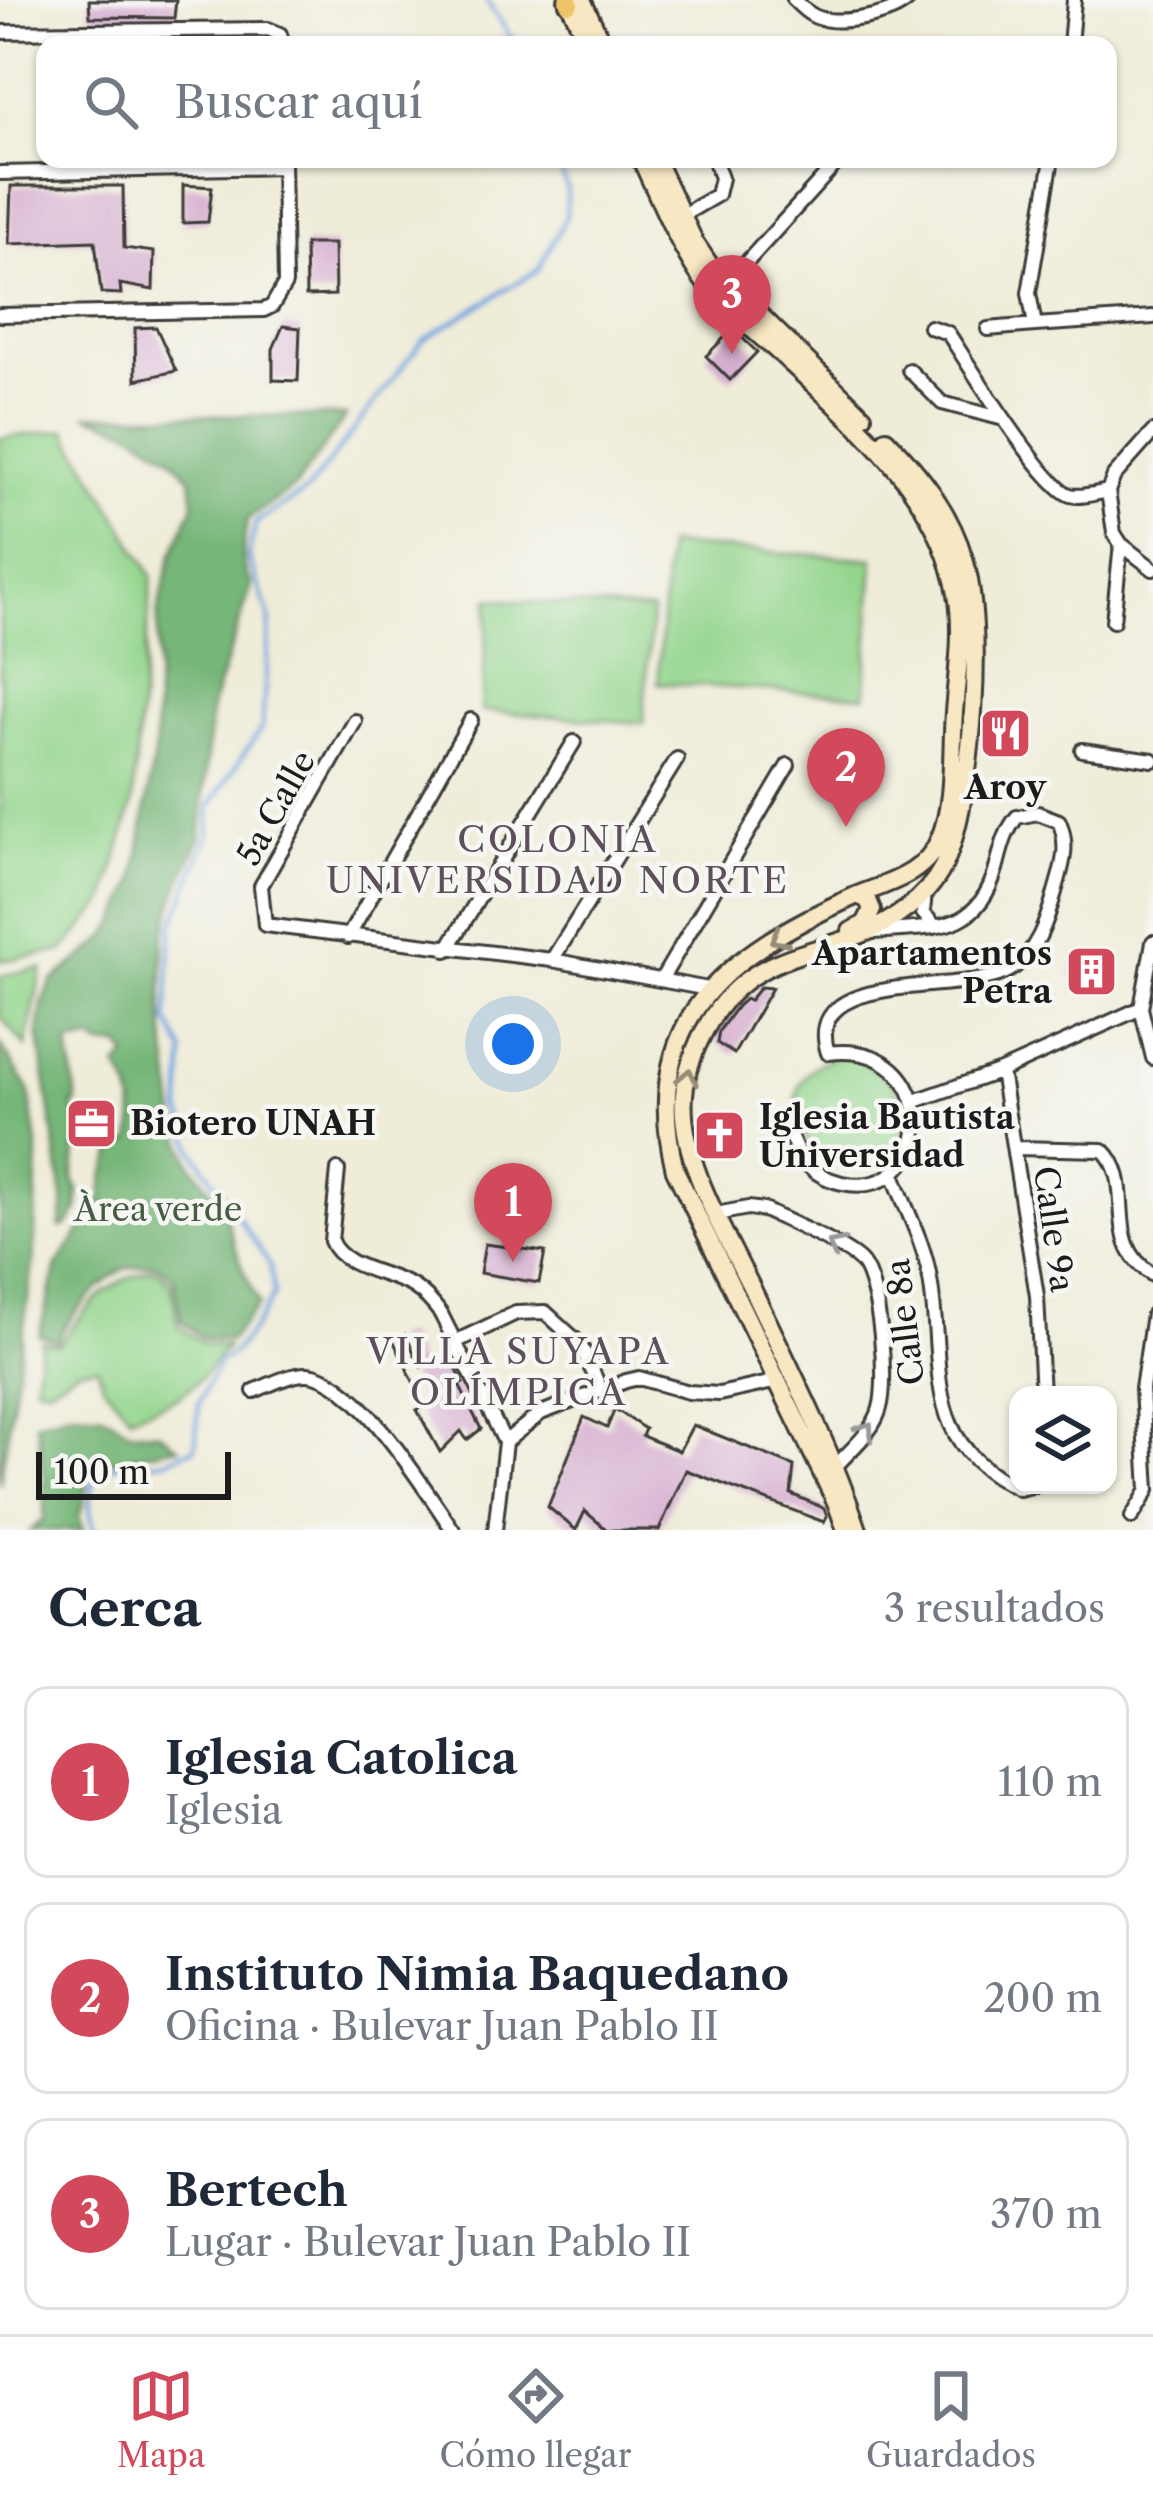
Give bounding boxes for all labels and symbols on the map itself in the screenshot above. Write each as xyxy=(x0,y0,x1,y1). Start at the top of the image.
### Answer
pin: 3 xyxy=(693,255,771,354)
restaurant icon: Aroy xyxy=(977,705,1033,761)
pin: 2 xyxy=(807,728,885,827)
street label: 5a Calle xyxy=(228,744,324,872)
place label: Aroy xyxy=(963,767,1047,808)
district label: COLONIA UNIVERSIDAD NORTE xyxy=(326,817,790,902)
one-way arrow xyxy=(769,923,791,946)
place label: Apartamentos Petra xyxy=(811,933,1053,1012)
building icon: Apartamentos Petra xyxy=(1063,944,1119,1000)
your location xyxy=(483,1014,543,1074)
one-way arrow xyxy=(675,1068,700,1088)
office icon: Biotero UNAH xyxy=(63,1095,119,1151)
place label: Iglesia Bautista Universidad xyxy=(759,1097,1016,1176)
place label: Biotero UNAH xyxy=(130,1103,376,1144)
church icon: Iglesia Bautista Universidad xyxy=(692,1108,748,1164)
pin: 1 xyxy=(474,1163,552,1262)
street label: Calle 9a xyxy=(1025,1164,1083,1295)
park label: Àrea verde xyxy=(73,1189,242,1230)
one-way arrow xyxy=(826,1238,848,1261)
street label: Calle 8a xyxy=(877,1256,933,1387)
district label: VILLA SUYAPA OLÍMPICA xyxy=(366,1329,671,1414)
one-way arrow xyxy=(851,1422,873,1443)
scale bar xyxy=(36,1446,231,1499)

